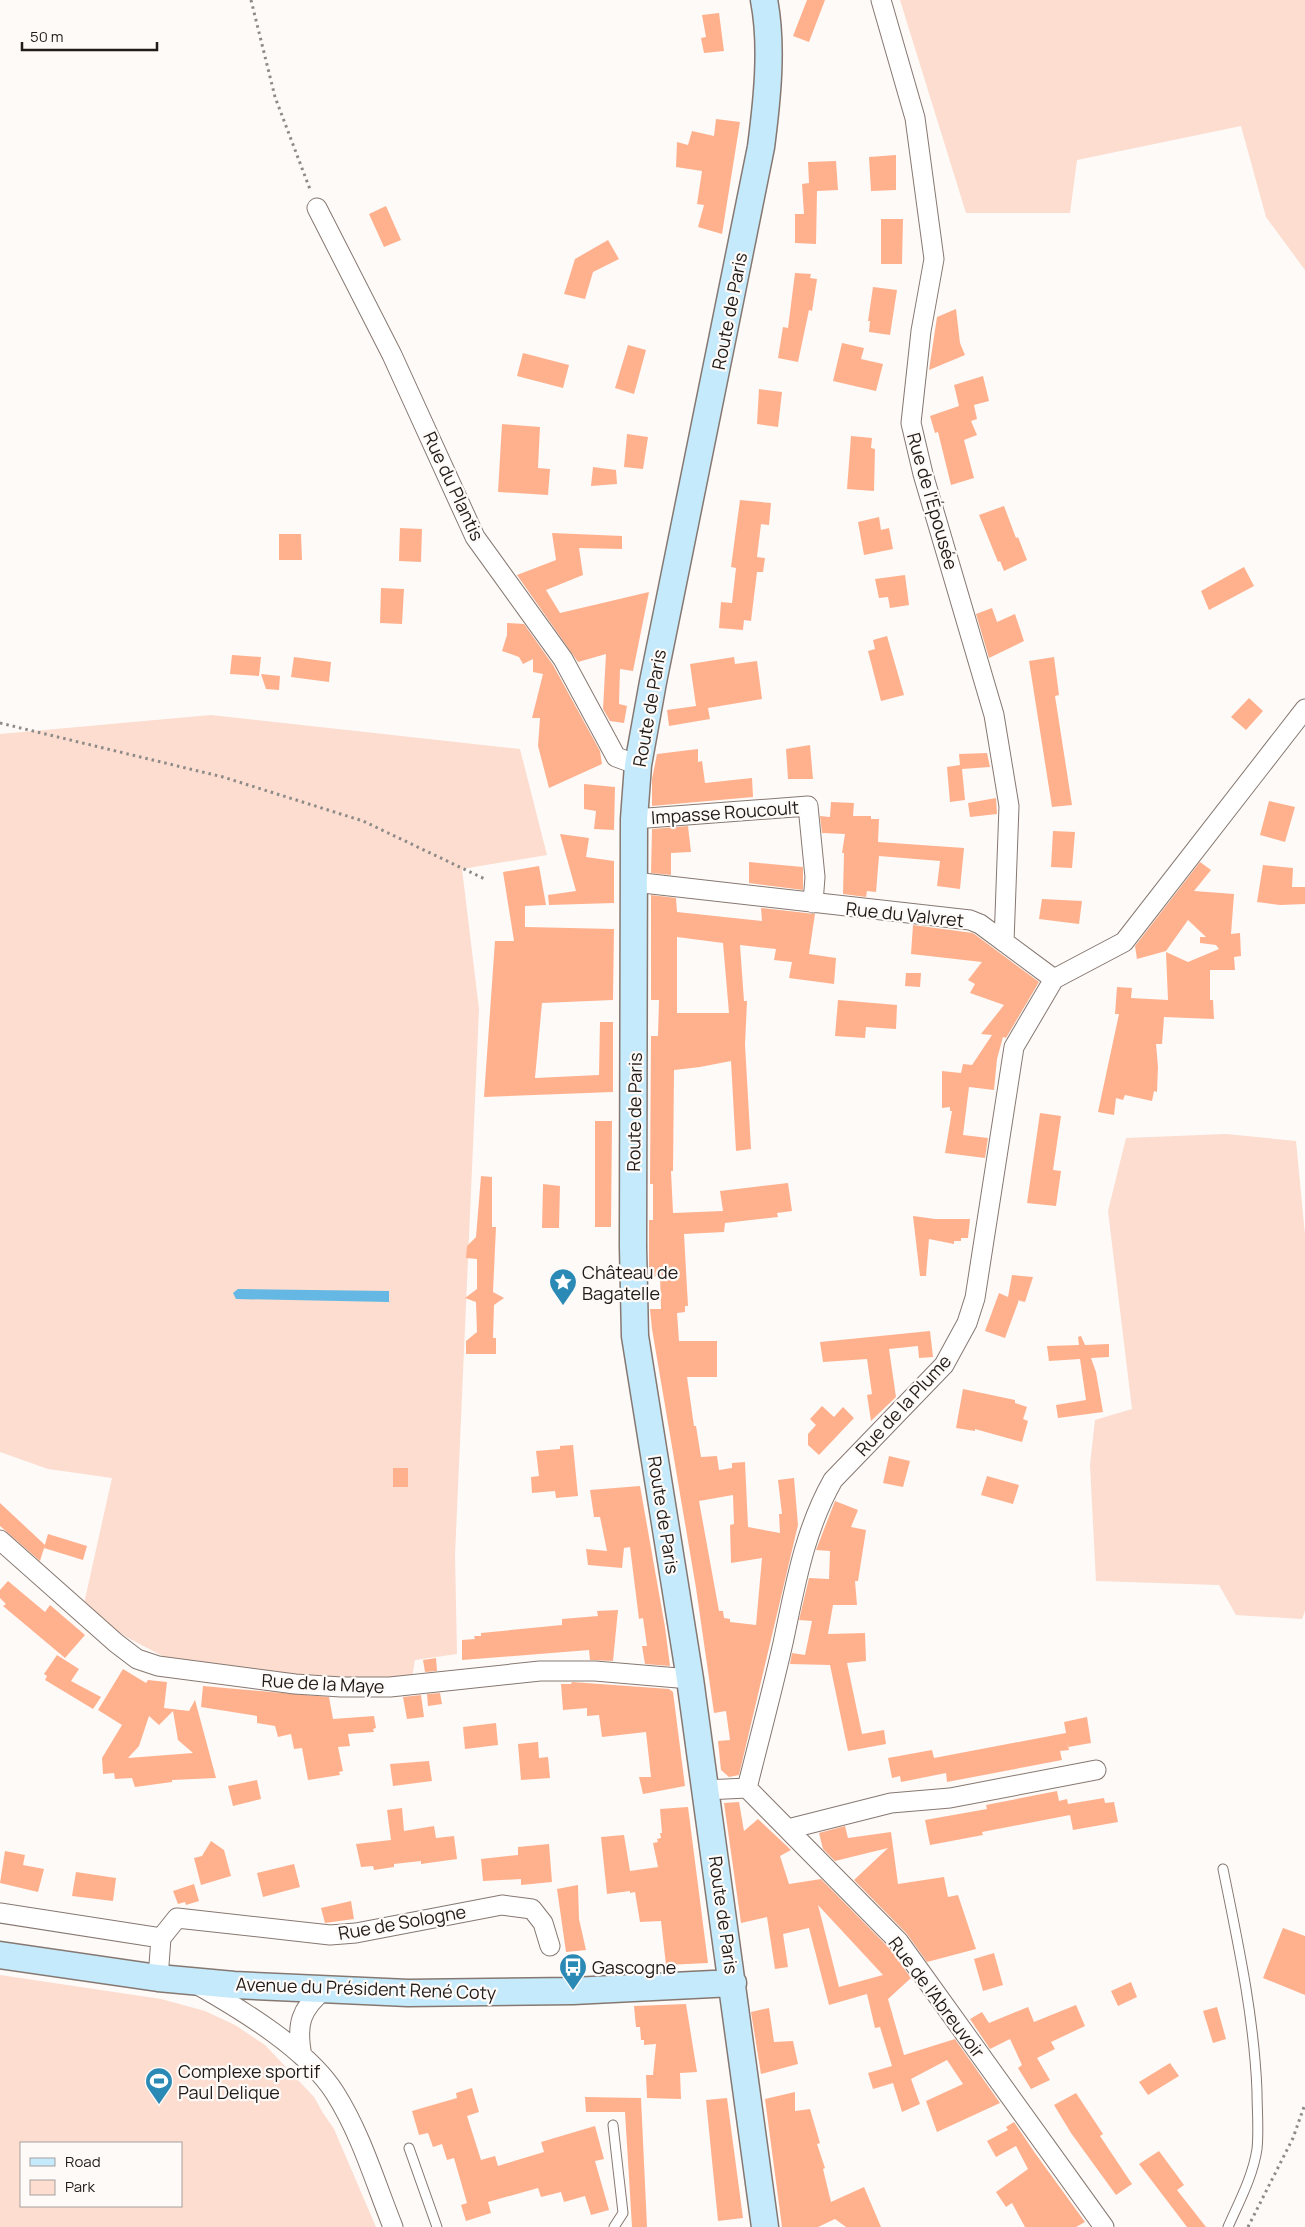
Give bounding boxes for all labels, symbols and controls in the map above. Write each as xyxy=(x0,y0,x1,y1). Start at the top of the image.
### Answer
scale bar xyxy=(22,20,158,52)
text: 50 m xyxy=(30,26,64,47)
street label: Route de Paris xyxy=(706,250,752,372)
street label: Rue du Plantis xyxy=(418,428,490,544)
street label: Rue de l'Épousée xyxy=(902,430,964,572)
street label: Route de Paris xyxy=(627,647,671,769)
street label: Impasse Roucoult xyxy=(650,795,800,829)
street label: Rue du Valvret xyxy=(845,896,965,932)
street label: Route de Paris xyxy=(621,1052,647,1172)
place label: Château de Bagatelle xyxy=(582,1260,678,1305)
place icon: Château de Bagatelle xyxy=(548,1267,578,1306)
street label: Rue de la Plume xyxy=(850,1349,956,1461)
street label: Route de Paris xyxy=(643,1454,685,1576)
street label: Rue de la Maye xyxy=(261,1668,385,1698)
street label: Route de Paris xyxy=(704,1854,744,1976)
street label: Rue de Sologne xyxy=(336,1899,468,1945)
street label: Rue de l'Abreuvoir xyxy=(883,1931,991,2063)
bus stop icon: Gascogne xyxy=(558,1952,588,1991)
place label: Gascogne xyxy=(592,1955,676,1979)
street label: Avenue du Président René Coty xyxy=(235,1971,497,2005)
place label: Complexe sportif Paul Delique xyxy=(178,2059,321,2104)
sports icon: Complexe sportif Paul Delique xyxy=(144,2066,174,2105)
legend xyxy=(20,2142,182,2207)
text: Road xyxy=(65,2151,101,2172)
text: Park xyxy=(65,2176,95,2197)

